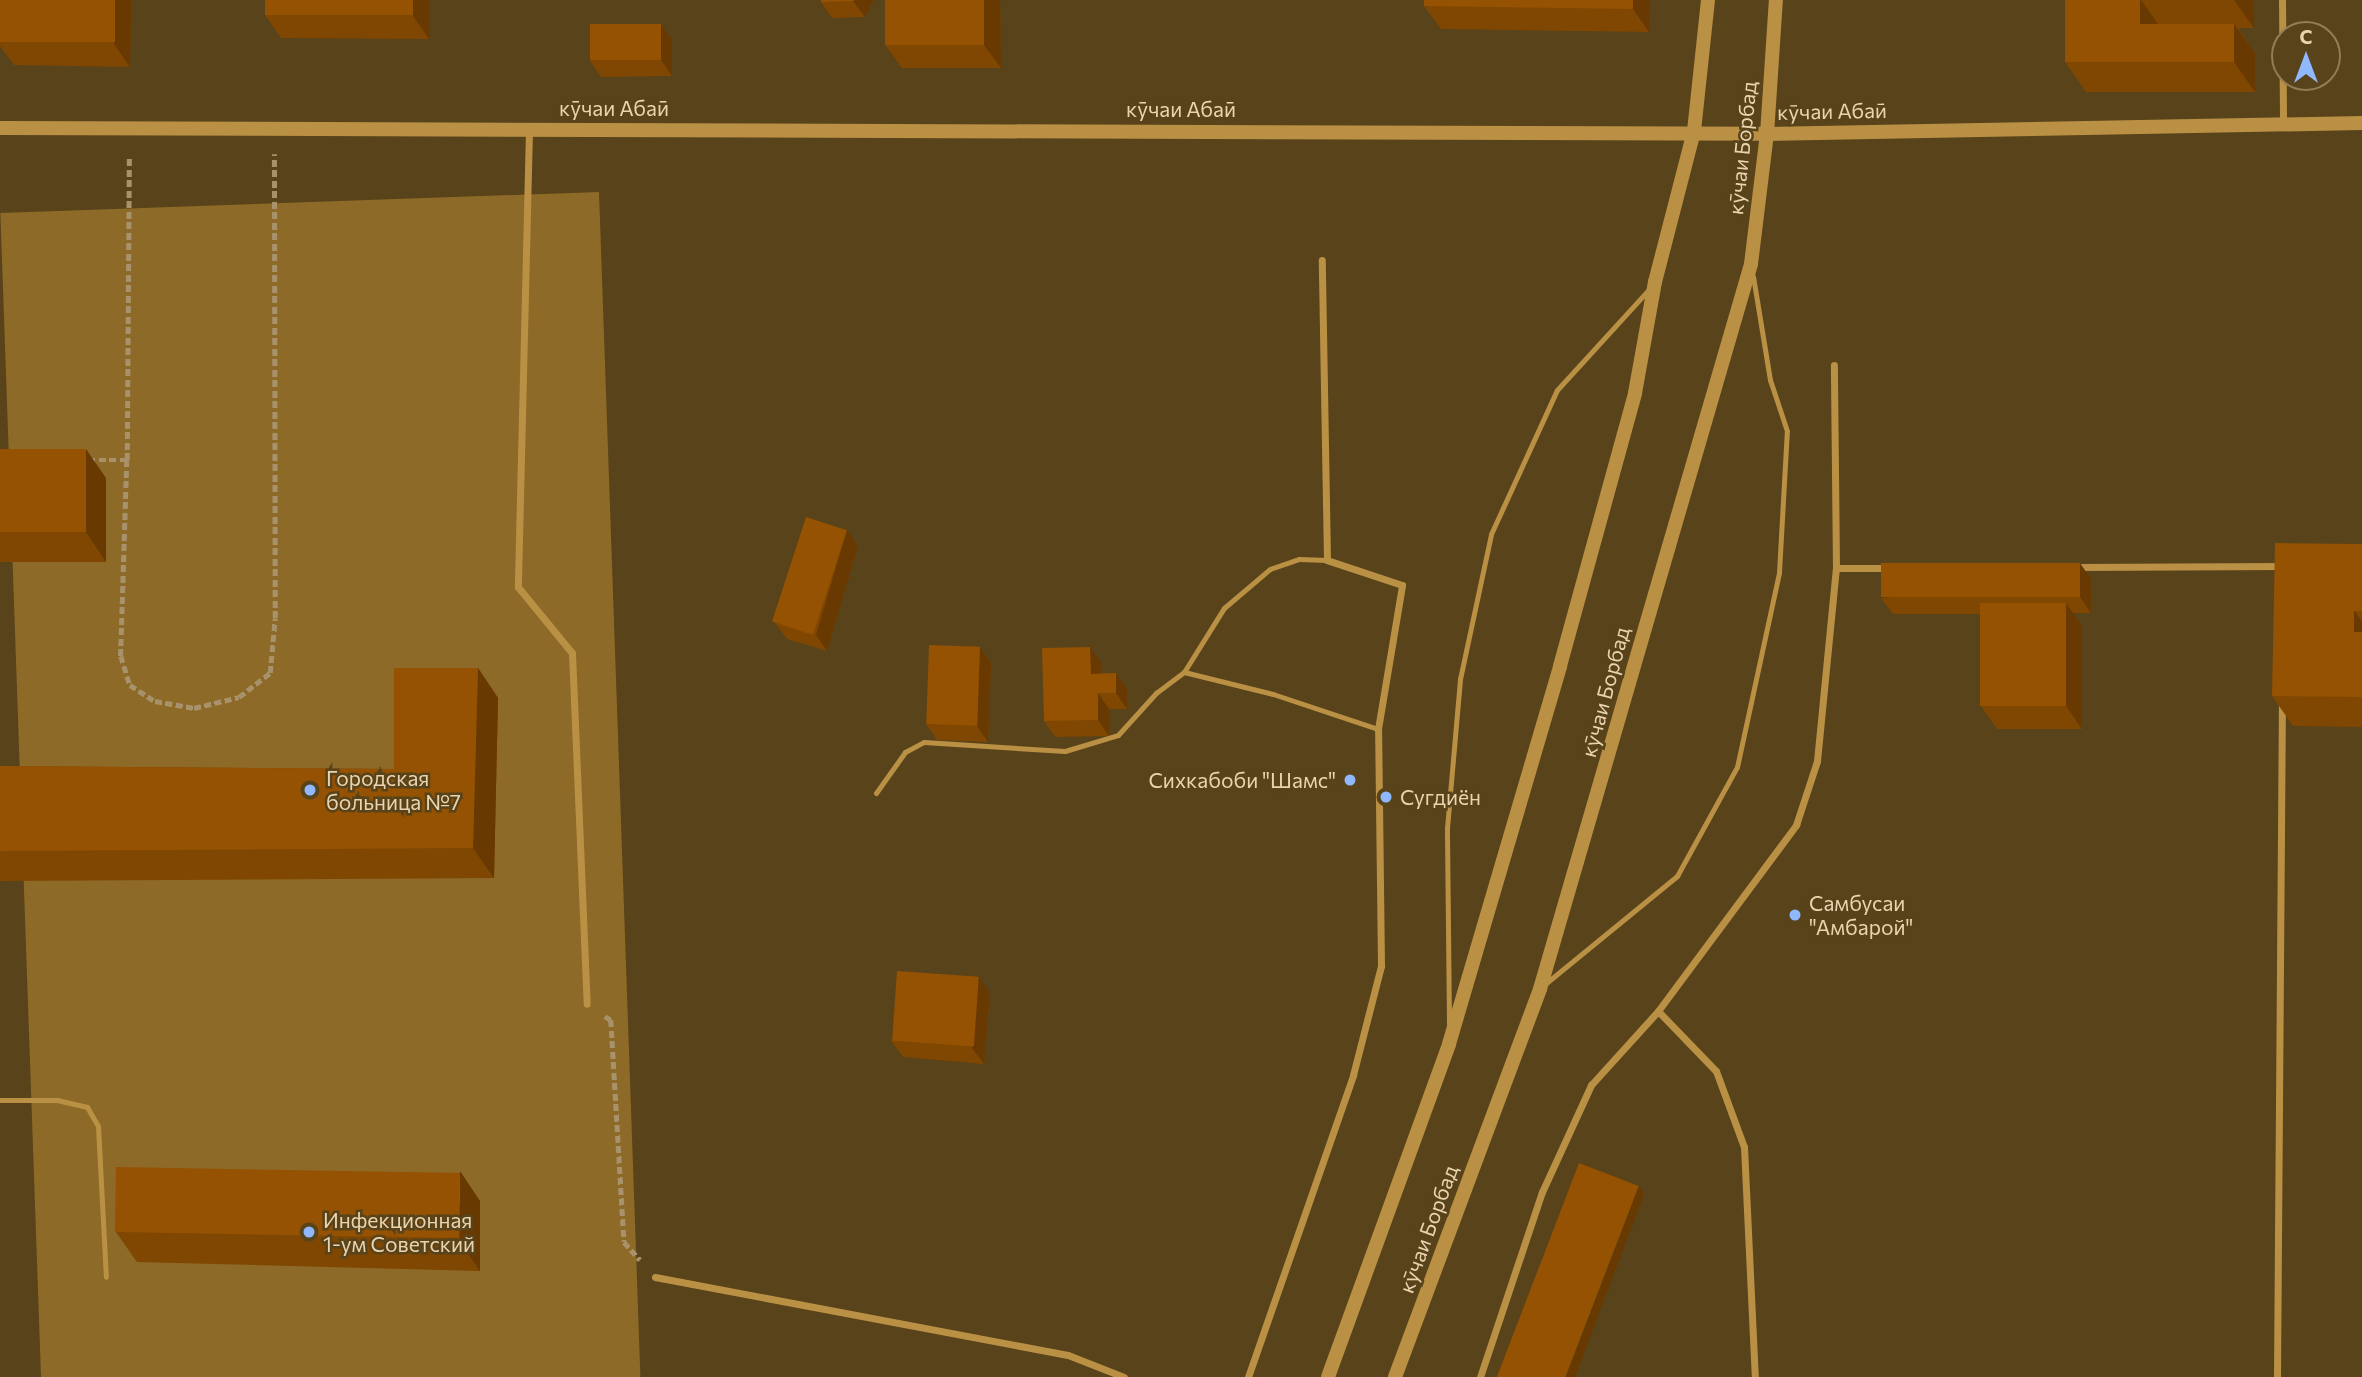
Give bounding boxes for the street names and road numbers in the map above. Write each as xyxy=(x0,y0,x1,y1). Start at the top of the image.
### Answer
street label: кӯчаи Борбад xyxy=(1722,80,1762,216)
street label: кӯчаи Абаӣ xyxy=(559,95,669,121)
street label: кӯчаи Абаӣ xyxy=(1126,96,1236,122)
street label: кӯчаи Абаӣ xyxy=(1777,97,1887,125)
street label: кӯчаи Борбад xyxy=(1575,624,1635,760)
street label: кӯчаи Борбад xyxy=(1393,1162,1463,1296)

